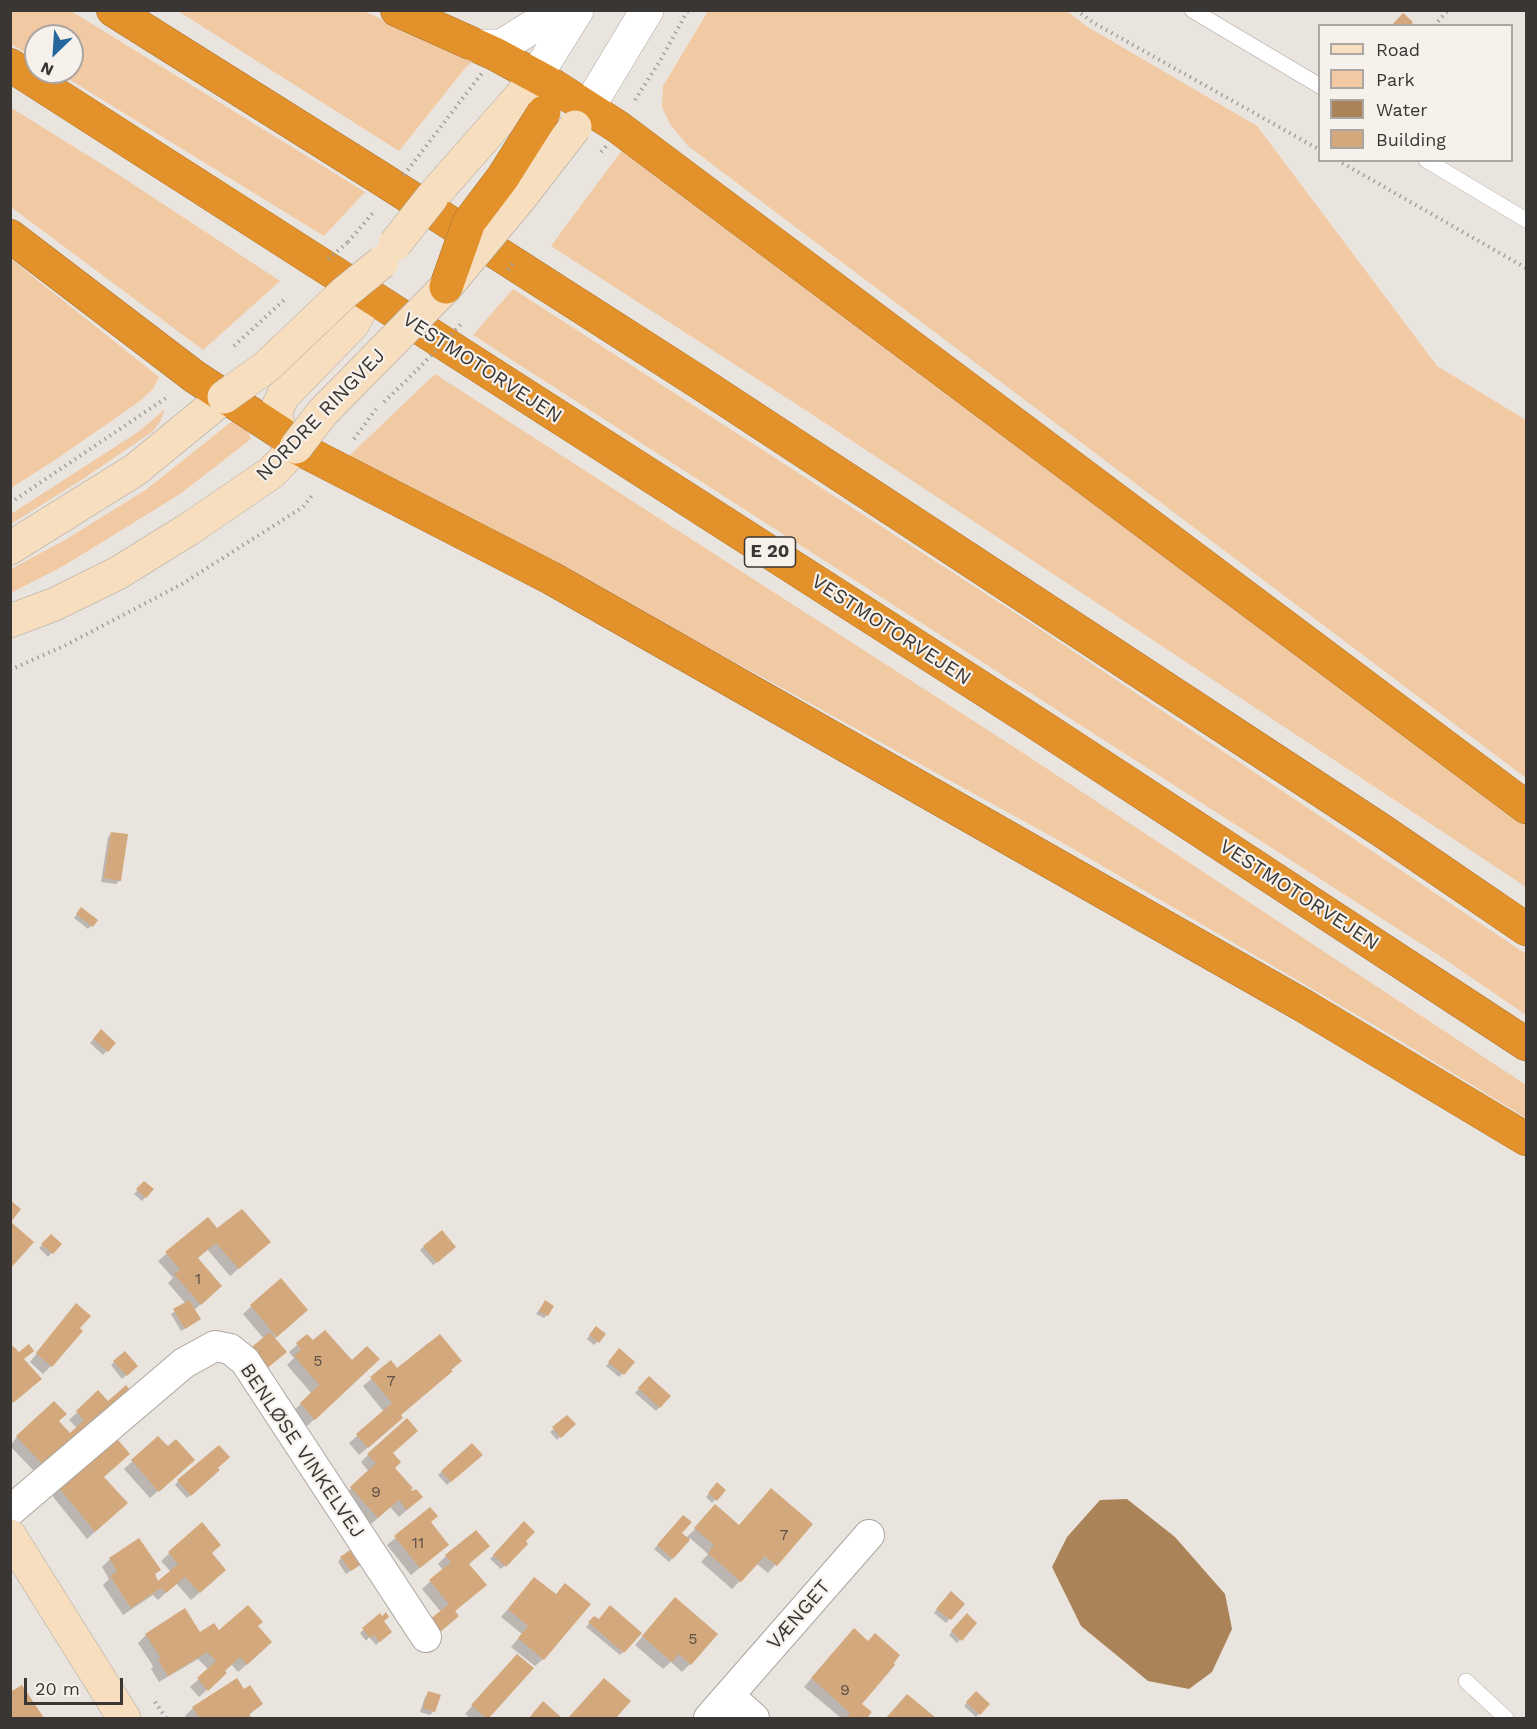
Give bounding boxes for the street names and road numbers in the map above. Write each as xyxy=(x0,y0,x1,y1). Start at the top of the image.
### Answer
street label: VESTMOTORVEJEN xyxy=(398,307,566,429)
street label: NORDRE RINGVEJ xyxy=(252,344,390,486)
road number: E 20 xyxy=(744,537,796,567)
street label: VESTMOTORVEJEN xyxy=(807,569,975,691)
street label: VESTMOTORVEJEN xyxy=(1215,834,1383,956)
street label: BENLØSE VINKELVEJ xyxy=(235,1359,369,1543)
street label: VÆNGET xyxy=(762,1575,836,1655)

